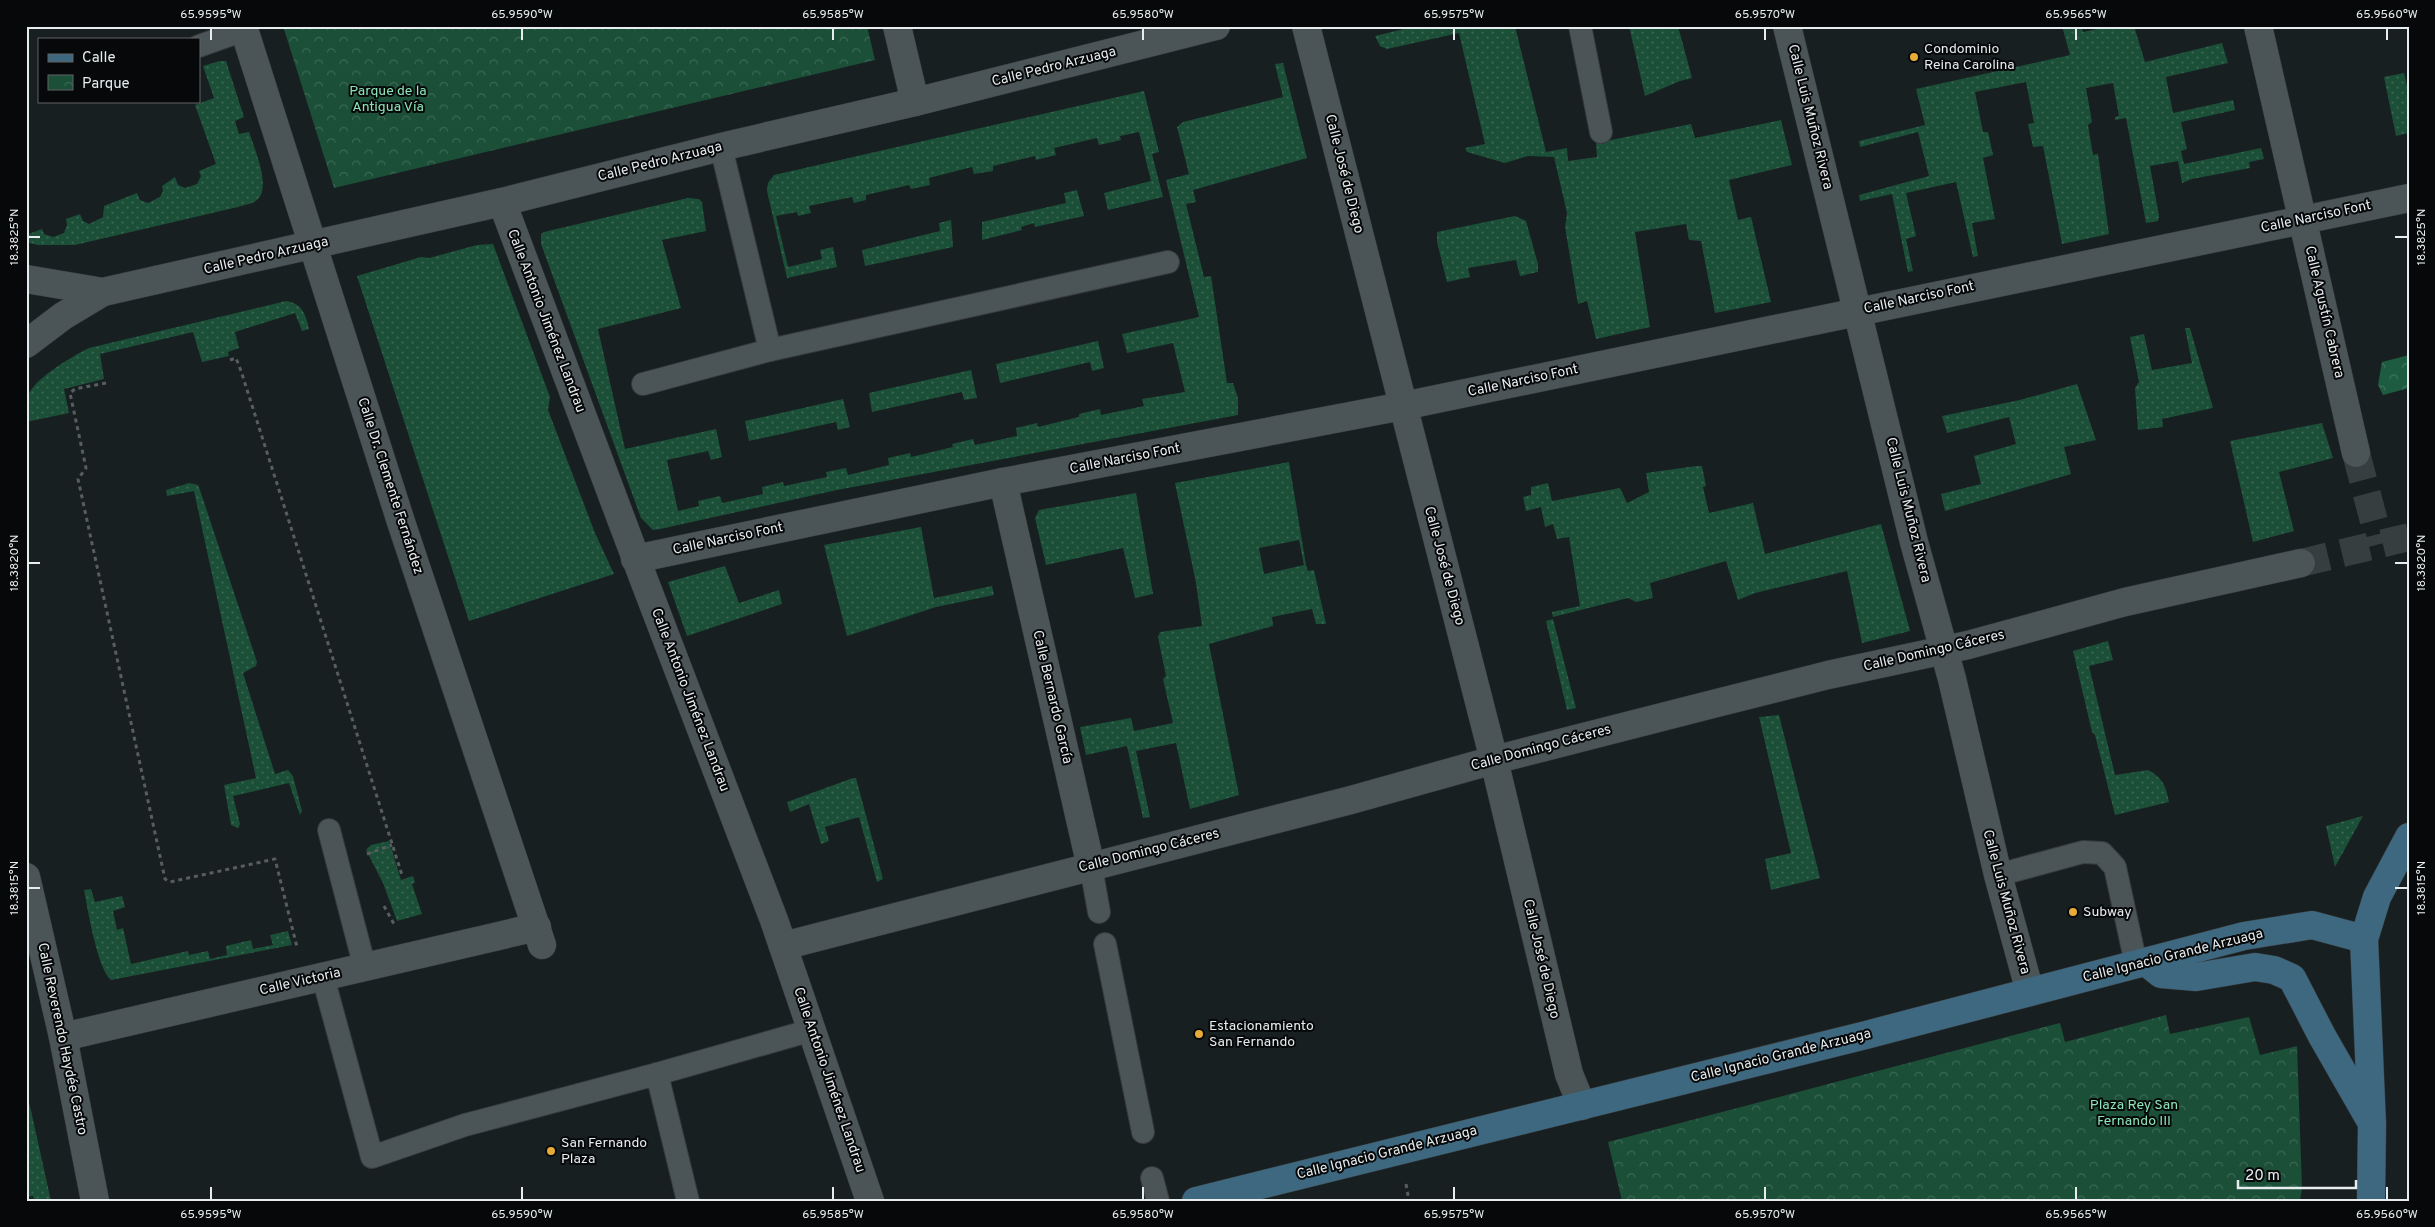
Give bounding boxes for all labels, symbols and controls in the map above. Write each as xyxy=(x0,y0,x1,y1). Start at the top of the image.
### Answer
text: 65.9595°W xyxy=(180,7,242,23)
text: 65.9590°W xyxy=(491,7,553,23)
text: 65.9585°W xyxy=(802,7,864,23)
text: 65.9580°W xyxy=(1112,7,1174,23)
text: 65.9575°W xyxy=(1424,7,1484,23)
text: 65.9570°W xyxy=(1735,7,1795,23)
text: 65.9565°W xyxy=(2045,7,2107,23)
text: 65.9560°W xyxy=(2356,7,2418,23)
legend xyxy=(38,38,200,102)
place label: Condominio Reina Carolina xyxy=(1924,41,2015,74)
street label: Calle Pedro Arzuaga xyxy=(990,43,1118,91)
street label: Calle Luis Muñoz Rivera xyxy=(1784,43,1836,191)
text: Calle xyxy=(82,49,116,68)
marker: Condominio Reina Carolina xyxy=(1908,51,1920,63)
text: Parque xyxy=(82,75,130,94)
park label: Parque de la Antigua Vía xyxy=(349,83,427,116)
street label: Calle José de Diego xyxy=(1321,113,1367,236)
street label: Calle Pedro Arzuaga xyxy=(596,138,724,186)
street label: Calle Narciso Font xyxy=(2259,197,2373,237)
text: 18.3825°N xyxy=(7,209,23,265)
text: 18.3825°N xyxy=(2414,209,2430,265)
street label: Calle Antonio Jiménez Landrau xyxy=(503,227,589,415)
street label: Calle Pedro Arzuaga xyxy=(202,233,330,279)
street label: Calle Agustín Cabrera xyxy=(2301,244,2347,380)
street label: Calle Narciso Font xyxy=(1862,278,1976,318)
street label: Calle Narciso Font xyxy=(1466,361,1580,401)
street label: Calle Dr. Clemente Fernández xyxy=(353,395,427,577)
street label: Calle Luis Muñoz Rivera xyxy=(1882,436,1934,584)
street label: Calle Narciso Font xyxy=(1068,440,1182,478)
street label: Calle José de Diego xyxy=(1420,505,1468,627)
street label: Calle Narciso Font xyxy=(671,519,785,559)
text: 18.3820°N xyxy=(7,534,23,592)
text: 18.3820°N xyxy=(2414,534,2430,592)
street label: Calle Antonio Jiménez Landrau xyxy=(647,606,733,794)
street label: Calle Domingo Cáceres xyxy=(1862,626,2006,676)
street label: Calle Bernardo García xyxy=(1028,628,1076,766)
street label: Calle Domingo Cáceres xyxy=(1469,721,1613,775)
street label: Calle Domingo Cáceres xyxy=(1077,825,1221,877)
street label: Calle Luis Muñoz Rivera xyxy=(1979,828,2033,976)
text: 18.3815°N xyxy=(7,861,23,915)
text: 18.3815°N xyxy=(2414,861,2430,915)
street label: Calle José de Diego xyxy=(1519,897,1563,1021)
place label: Subway xyxy=(2083,904,2132,921)
marker: Subway xyxy=(2067,906,2079,918)
street label: Calle Ignacio Grande Arzuaga xyxy=(2081,925,2265,987)
street label: Calle Reverendo Haydée Castro xyxy=(33,941,91,1137)
street label: Calle Victoria xyxy=(258,964,342,1000)
street label: Calle Antonio Jiménez Landrau xyxy=(789,985,869,1175)
place label: Estacionamiento San Fernando xyxy=(1209,1018,1314,1051)
street label: Calle Ignacio Grande Arzuaga xyxy=(1689,1025,1873,1087)
marker: Estacionamiento San Fernando xyxy=(1193,1028,1205,1040)
park label: Plaza Rey San Fernando III xyxy=(2090,1097,2178,1130)
street label: Calle Ignacio Grande Arzuaga xyxy=(1295,1122,1479,1184)
place label: San Fernando Plaza xyxy=(561,1135,647,1168)
marker: San Fernando Plaza xyxy=(545,1145,557,1157)
scale bar xyxy=(2238,1157,2355,1189)
text: 20 m xyxy=(2245,1167,2280,1186)
text: 65.9595°W xyxy=(180,1207,242,1223)
text: 65.9590°W xyxy=(491,1207,553,1223)
text: 65.9585°W xyxy=(802,1207,864,1223)
text: 65.9580°W xyxy=(1112,1207,1174,1223)
text: 65.9575°W xyxy=(1424,1207,1484,1223)
text: 65.9570°W xyxy=(1735,1207,1795,1223)
text: 65.9565°W xyxy=(2045,1207,2107,1223)
text: 65.9560°W xyxy=(2356,1207,2418,1223)

